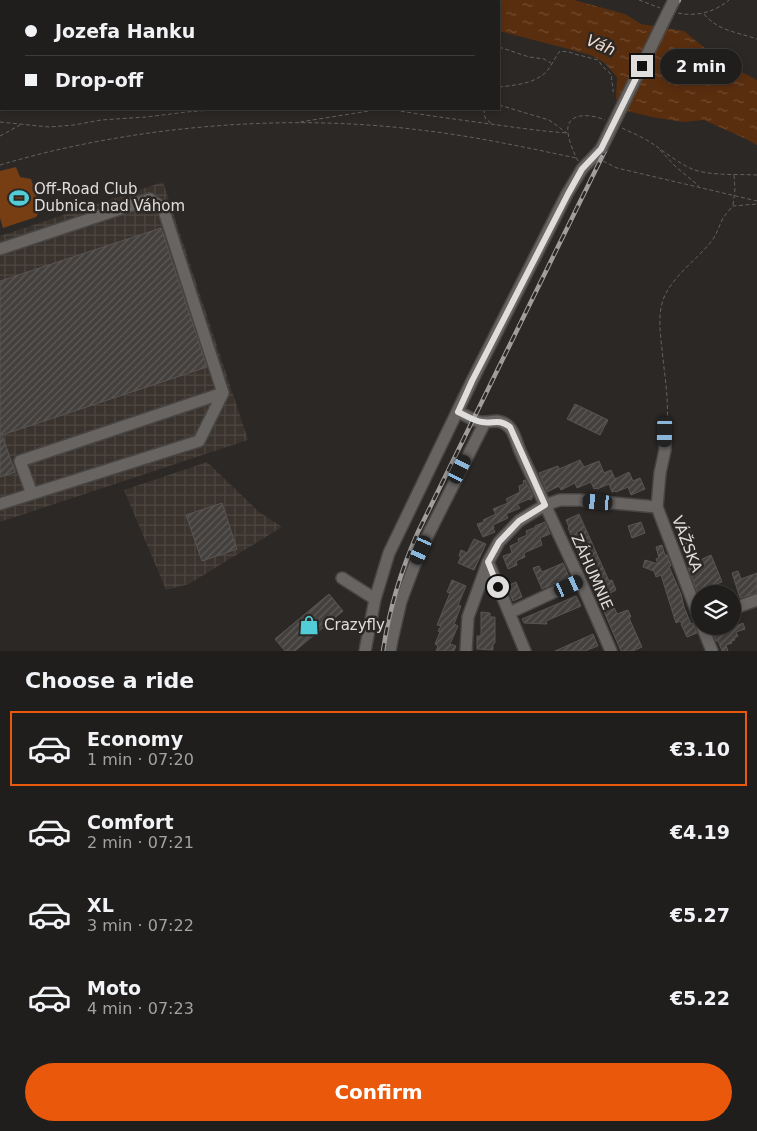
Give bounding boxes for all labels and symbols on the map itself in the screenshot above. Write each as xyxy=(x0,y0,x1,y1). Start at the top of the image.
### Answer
water label: Váh xyxy=(584,30,618,60)
callout: 2 min xyxy=(660,48,742,84)
route end xyxy=(631,55,653,77)
place label: Off-Road Club Dubnica nad Váhom xyxy=(34,180,185,215)
sports icon: Off-Road Club Dubnica nad Váhom xyxy=(8,187,30,209)
car xyxy=(657,417,672,447)
car xyxy=(446,452,473,486)
car xyxy=(582,493,613,511)
street label: VÁŽSKA xyxy=(668,513,707,576)
street label: ZÁHUMNIE xyxy=(567,531,618,613)
car xyxy=(408,533,433,567)
car xyxy=(552,573,585,599)
route start xyxy=(487,576,509,598)
shop icon: Crazyfly xyxy=(298,614,320,636)
place label: Crazyfly xyxy=(324,616,385,634)

